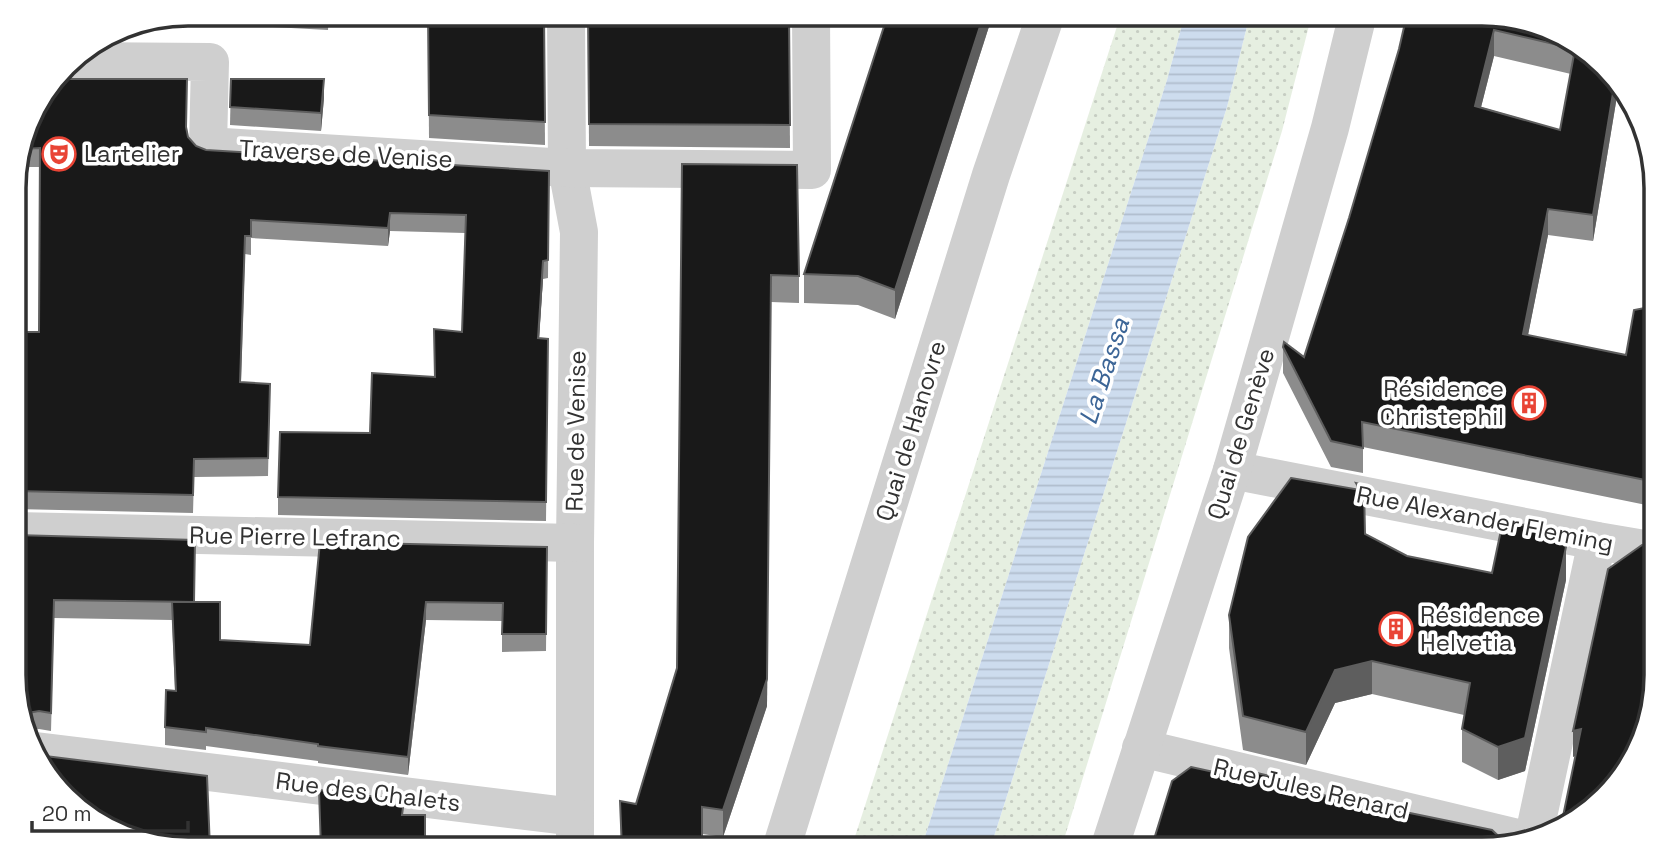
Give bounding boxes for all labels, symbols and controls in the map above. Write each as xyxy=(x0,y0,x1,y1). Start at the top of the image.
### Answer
street label: Traverse de Venise xyxy=(239,132,454,175)
theatre icon: Lartelier xyxy=(40,135,78,173)
place label: Lartelier xyxy=(84,138,180,169)
water label: La Bassa xyxy=(1071,312,1138,429)
street label: Quai de Hanovre xyxy=(868,337,953,525)
street label: Quai de Genève xyxy=(1200,344,1281,523)
street label: Rue de Venise xyxy=(559,350,592,512)
place label: Résidence Christephil xyxy=(1380,373,1504,432)
building icon: Résidence Christephil xyxy=(1510,384,1548,422)
street label: Rue Alexander Fleming xyxy=(1354,478,1616,559)
street label: Rue Pierre Lefranc xyxy=(189,519,401,554)
place label: Résidence Helvetia xyxy=(1420,599,1541,658)
building icon: Résidence Helvetia xyxy=(1377,610,1415,648)
street label: Rue Jules Renard xyxy=(1210,751,1412,826)
street label: Rue des Chalets xyxy=(274,765,462,818)
scale bar xyxy=(32,790,187,834)
text: 20 m xyxy=(42,800,92,827)

